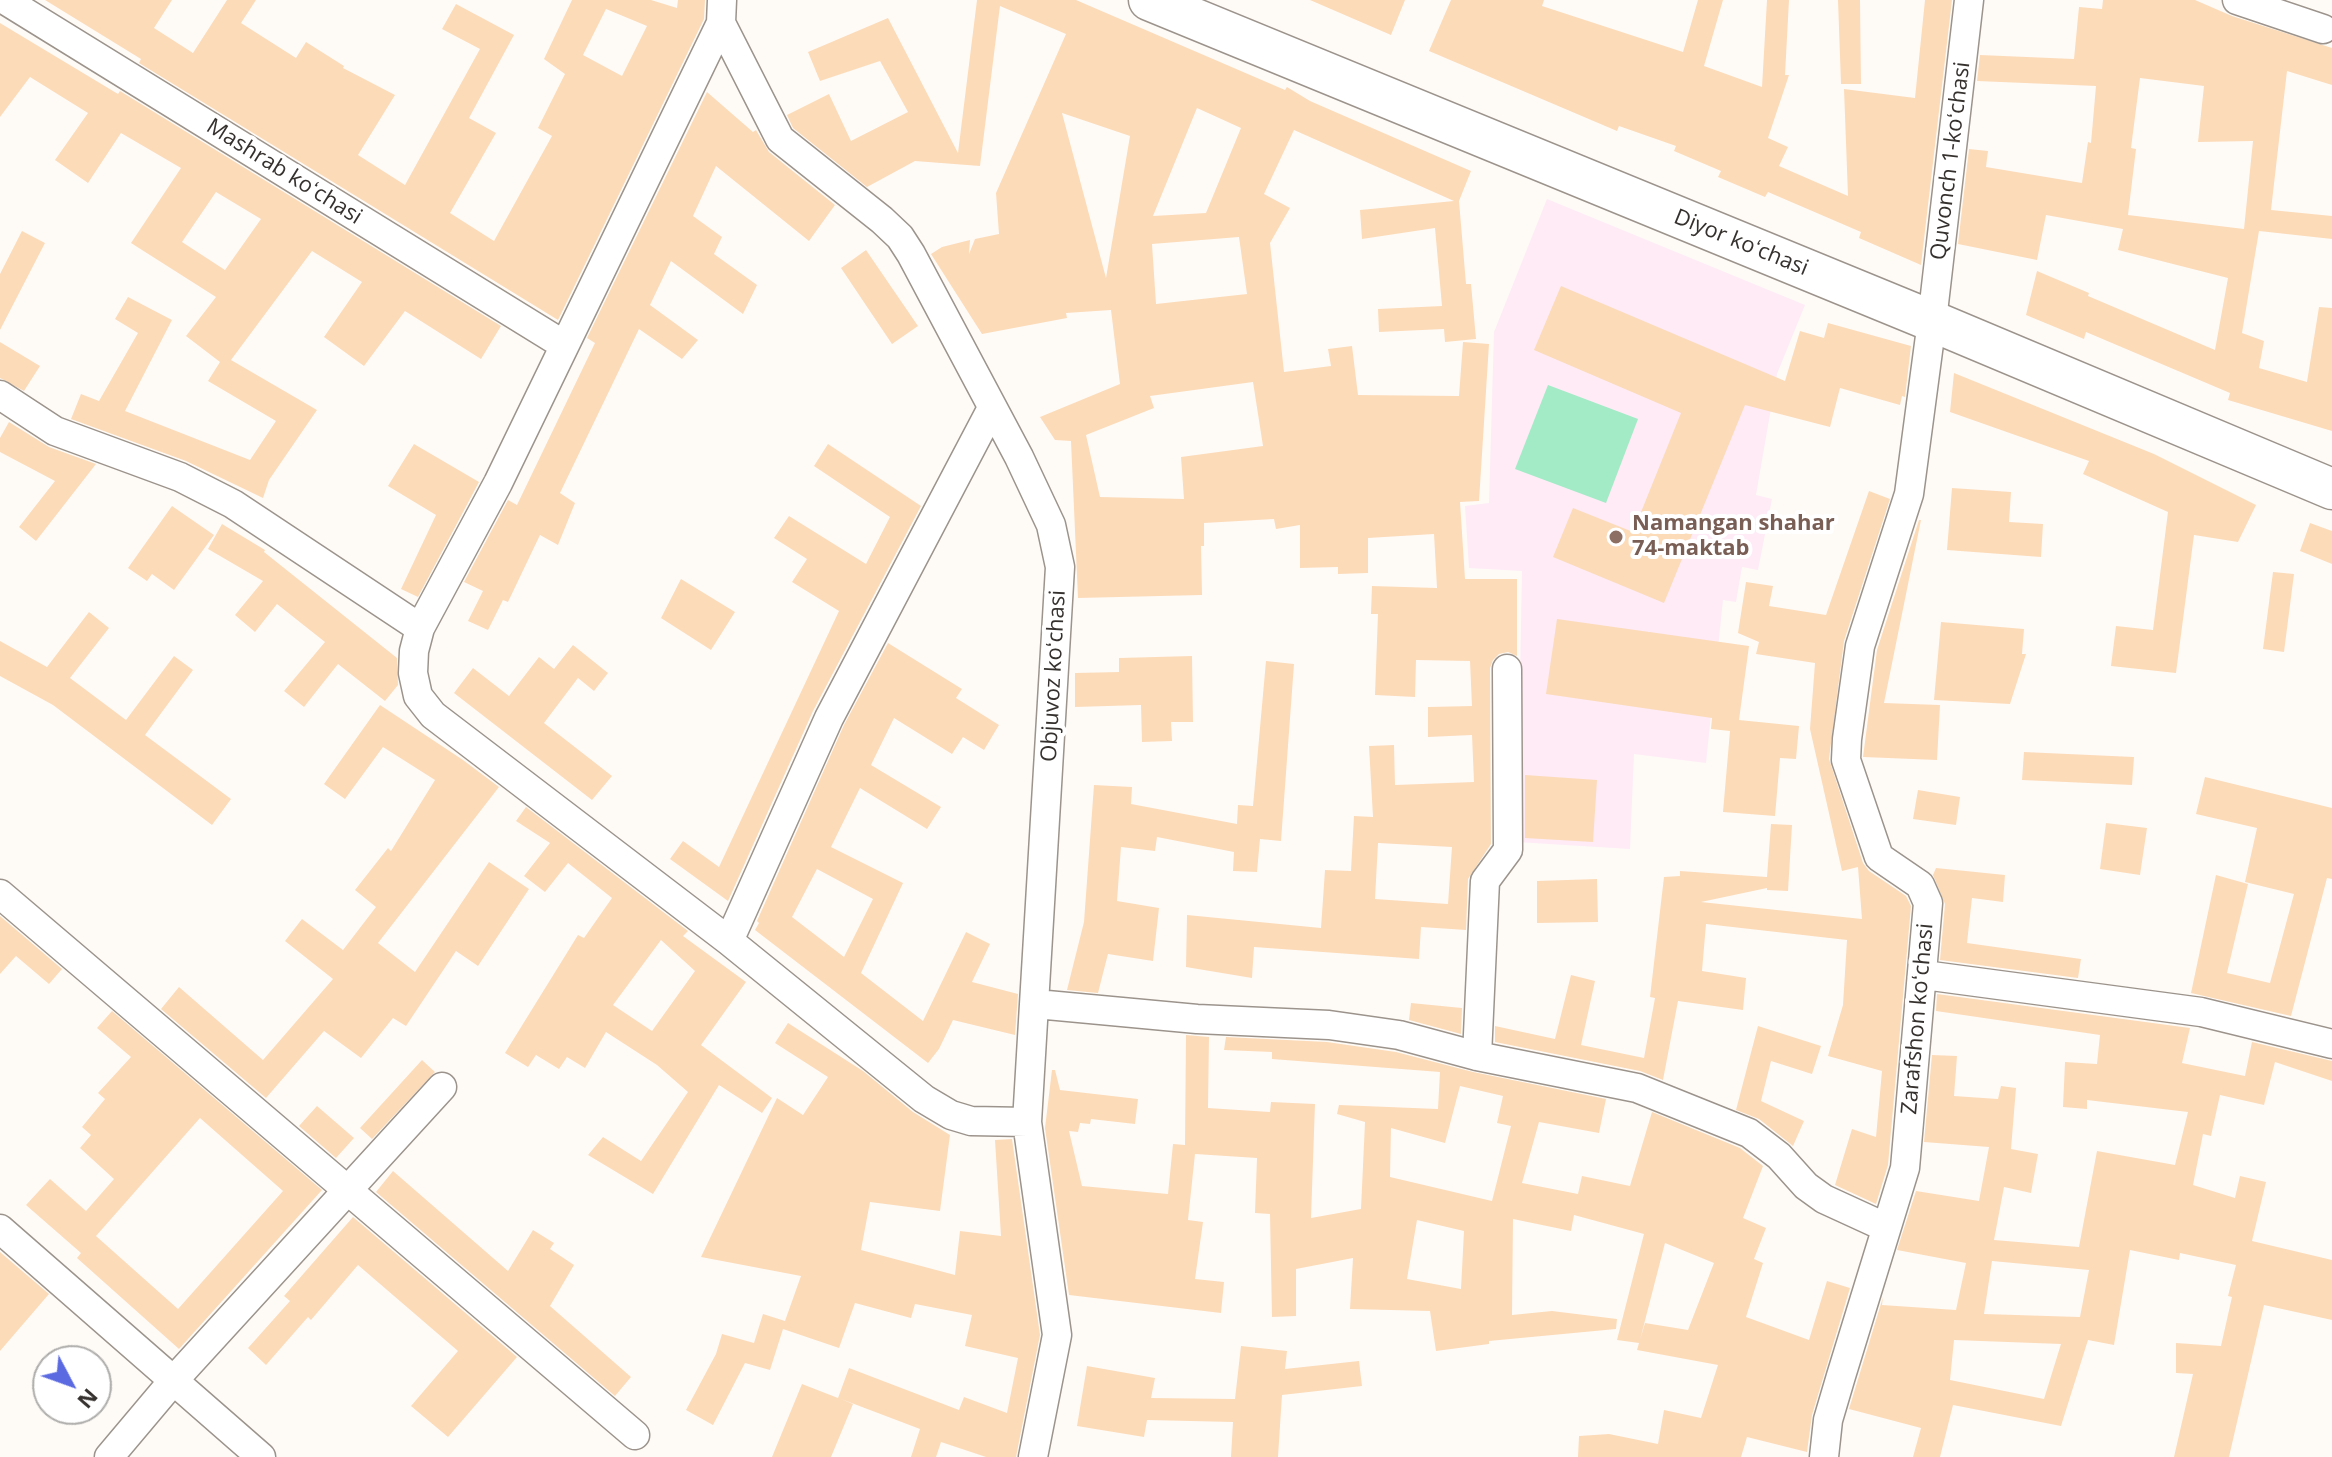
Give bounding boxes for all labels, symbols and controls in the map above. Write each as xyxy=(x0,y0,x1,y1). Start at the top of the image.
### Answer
street label: Quvonch 1-koʻchasi xyxy=(1926,60,1976,262)
street label: Mashrab koʻchasi xyxy=(201,114,367,230)
street label: Diyor koʻchasi xyxy=(1670,204,1812,282)
place label: Namangan shahar 74-maktab xyxy=(1632,511,1835,562)
marker: Namangan shahar 74-maktab xyxy=(1607,528,1625,546)
street label: Objuvoz koʻchasi xyxy=(1036,590,1072,762)
street label: Zarafshon koʻchasi xyxy=(1896,922,1940,1116)
north arrow xyxy=(32,1345,112,1425)
text: N xyxy=(71,1383,106,1416)

